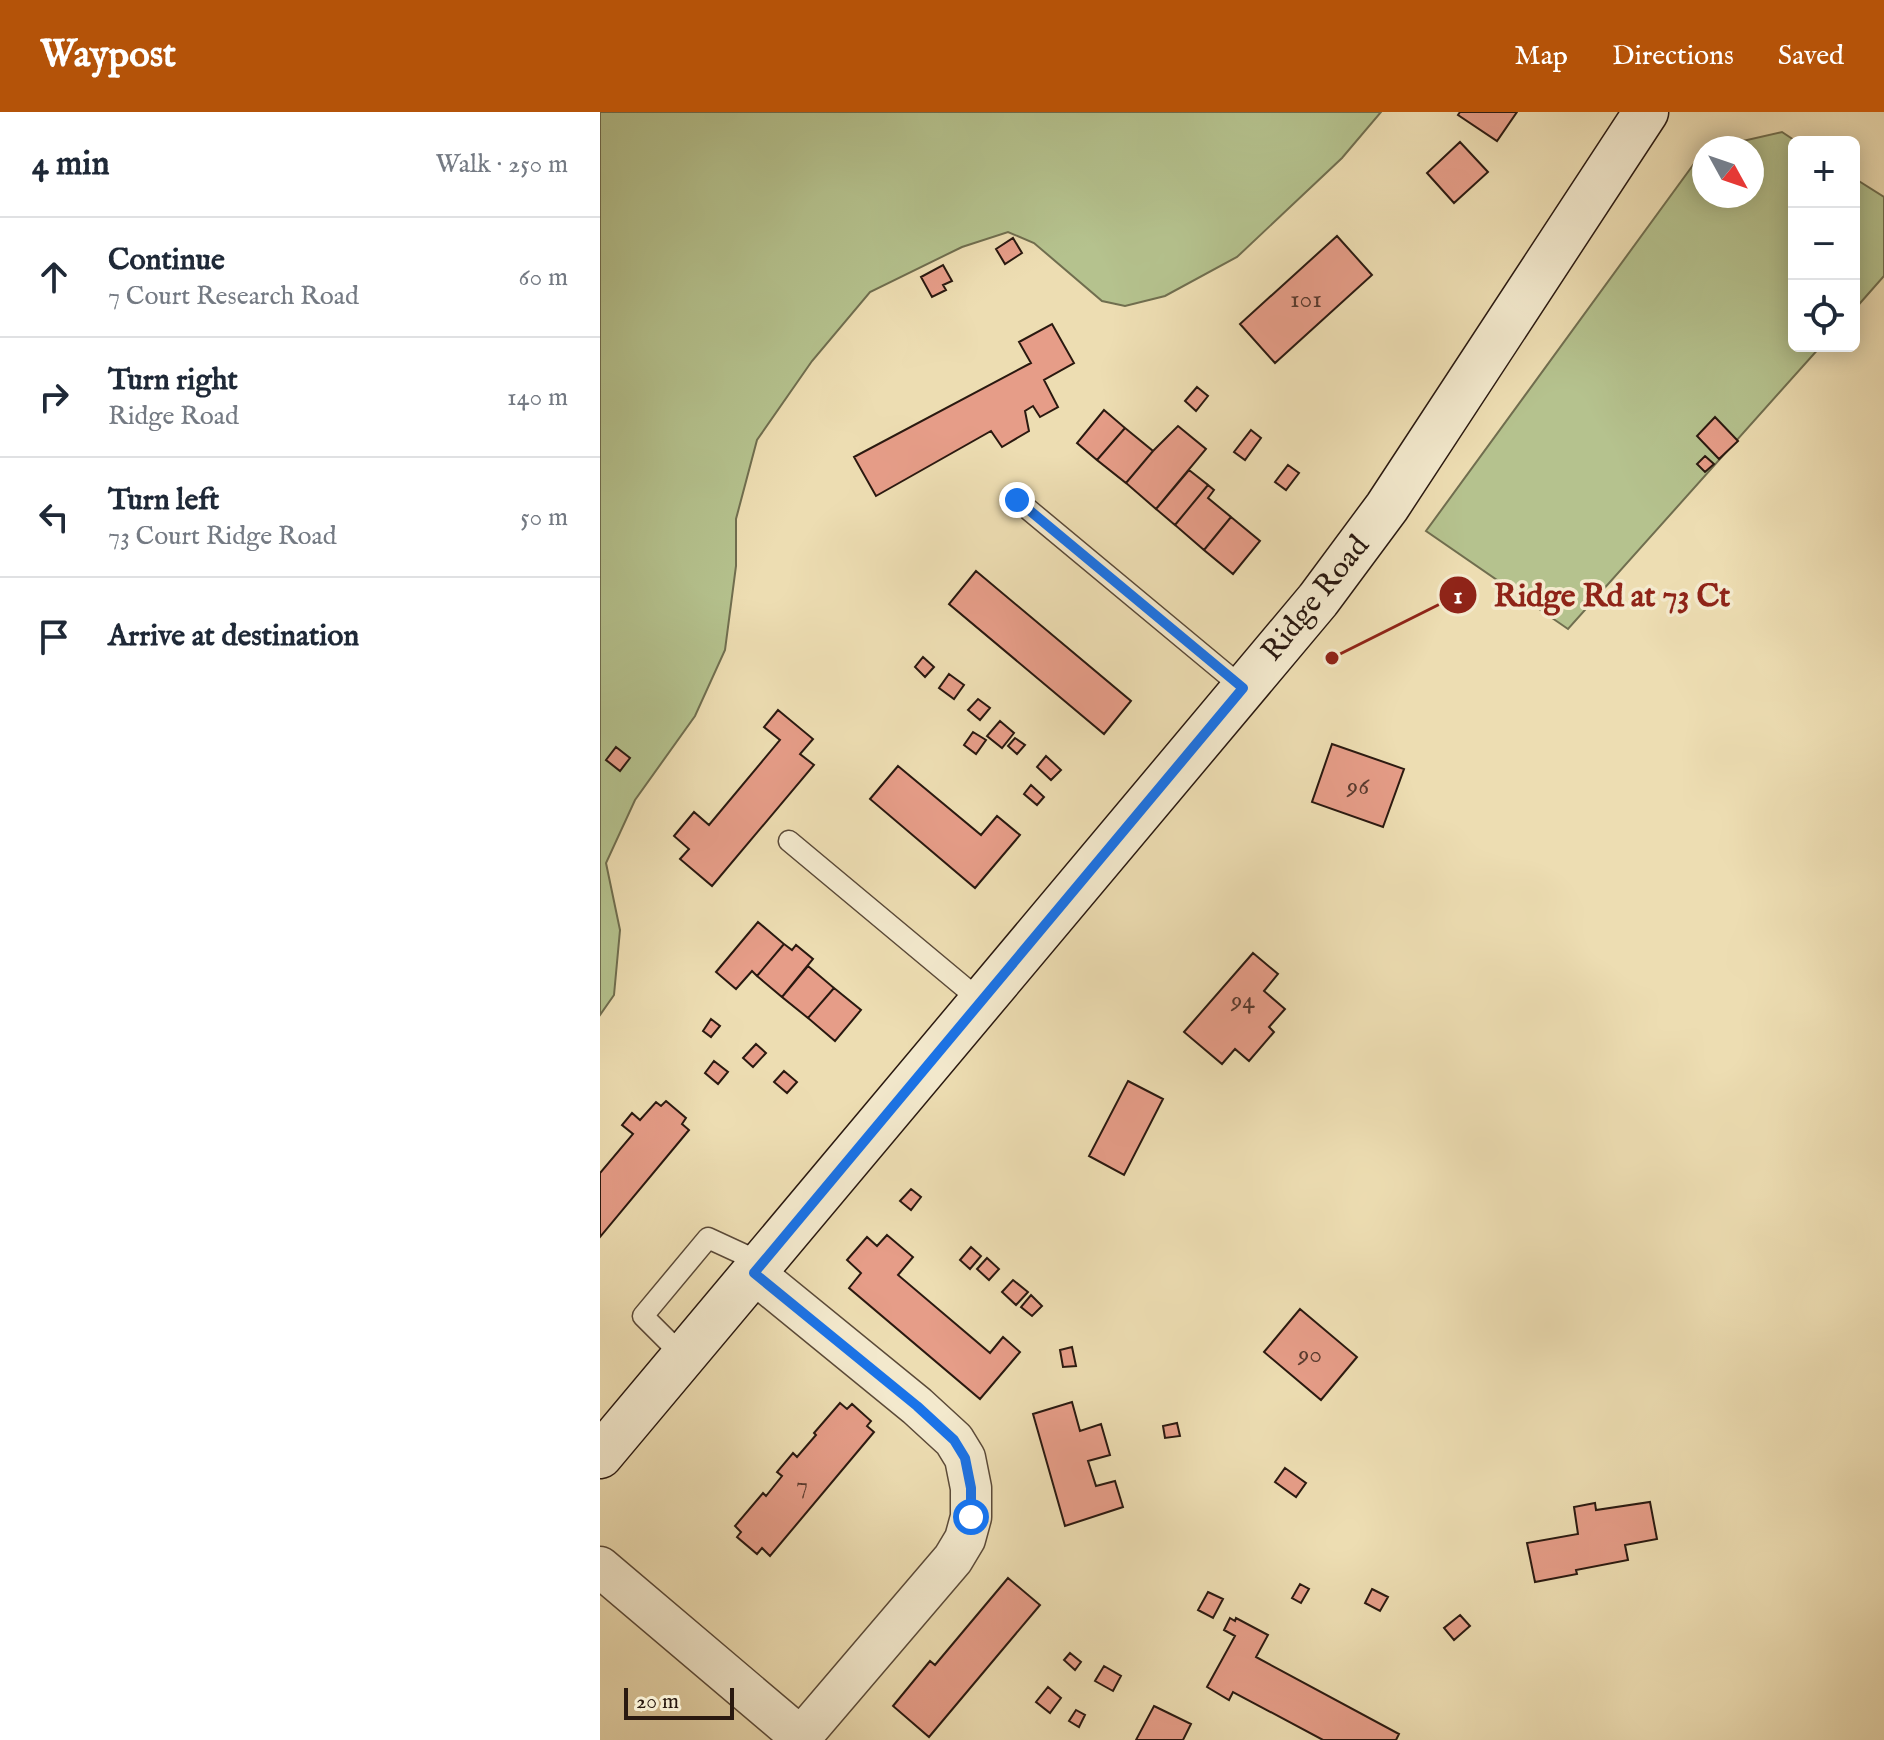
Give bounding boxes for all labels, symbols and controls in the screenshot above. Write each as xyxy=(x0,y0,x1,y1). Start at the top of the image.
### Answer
text: Waypost xyxy=(40,32,176,80)
text: Map xyxy=(1514,39,1568,74)
text: Directions xyxy=(1612,39,1734,74)
text: Saved xyxy=(1778,39,1844,74)
north arrow xyxy=(1692,136,1764,208)
map controls xyxy=(1788,136,1860,352)
button: + xyxy=(1788,136,1860,208)
text: 4 min xyxy=(32,143,110,186)
text: Walk · 250 m xyxy=(435,148,568,181)
button: − xyxy=(1788,208,1860,280)
text: Continue xyxy=(108,242,225,280)
icon: ahead xyxy=(32,255,76,299)
text: 60 m xyxy=(519,261,568,294)
text: 7 Court Research Road xyxy=(108,280,359,313)
button: locate xyxy=(1788,280,1860,352)
house number: 101 xyxy=(1290,283,1322,316)
text: Turn right xyxy=(108,362,238,400)
icon: right xyxy=(32,375,76,419)
text: 140 m xyxy=(507,381,568,414)
text: Ridge Road xyxy=(108,400,239,433)
text: Turn left xyxy=(108,482,219,520)
route end xyxy=(999,482,1035,518)
icon: left xyxy=(32,495,76,539)
text: 50 m xyxy=(520,501,568,534)
text: 73 Court Ridge Road xyxy=(108,520,337,553)
street label: Ridge Road xyxy=(1254,528,1379,670)
callout: Ridge Rd at 73 Ct xyxy=(1438,567,1747,623)
text: Ridge Rd at 73 Ct xyxy=(1494,577,1730,618)
text: 1 xyxy=(1454,581,1463,612)
icon: arrive xyxy=(32,615,76,659)
text: Arrive at destination xyxy=(108,618,359,656)
house number: 96 xyxy=(1346,770,1370,803)
house number: 94 xyxy=(1230,984,1255,1017)
house number: 90 xyxy=(1297,1338,1322,1371)
house number: 7 xyxy=(796,1469,808,1502)
route start xyxy=(953,1499,989,1535)
scale bar xyxy=(624,1684,734,1720)
text: 20 m xyxy=(636,1688,679,1716)

